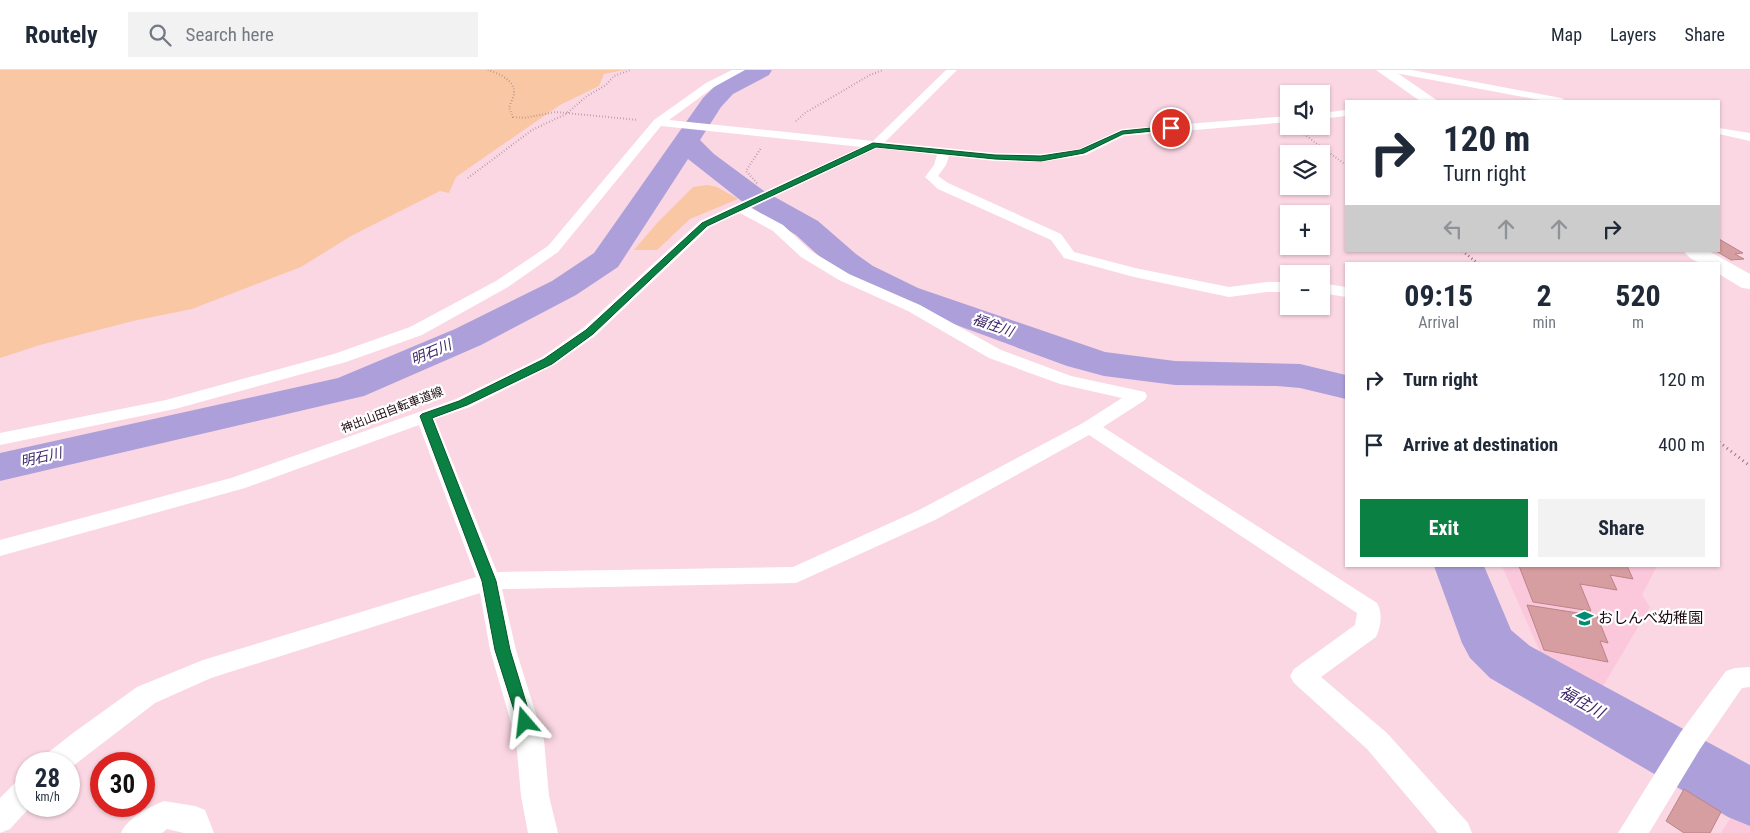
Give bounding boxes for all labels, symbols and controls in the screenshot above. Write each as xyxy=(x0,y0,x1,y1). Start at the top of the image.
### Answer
search box xyxy=(128,12,478,57)
text: Routely xyxy=(25,21,98,49)
icon: search xyxy=(146,21,174,49)
text: Search here xyxy=(186,23,274,46)
text: Map xyxy=(1551,24,1582,45)
text: Layers xyxy=(1610,24,1657,45)
text: Share xyxy=(1685,24,1725,45)
map controls xyxy=(1280,85,1330,315)
button: sound xyxy=(1280,85,1330,135)
pin xyxy=(1150,107,1192,149)
icon: arrive xyxy=(1157,114,1185,142)
text: 120 m xyxy=(1443,119,1530,160)
icon: right xyxy=(1360,120,1425,185)
button: layers xyxy=(1280,145,1330,195)
text: Turn right xyxy=(1443,161,1526,186)
button: + xyxy=(1280,205,1330,255)
icon: left xyxy=(1439,215,1467,243)
icon: ahead xyxy=(1492,215,1520,243)
icon: ahead xyxy=(1545,215,1573,243)
icon: right xyxy=(1598,215,1626,243)
button: − xyxy=(1280,265,1330,315)
text: 09:15 xyxy=(1404,278,1473,313)
text: 2 xyxy=(1537,278,1552,313)
text: 520 xyxy=(1615,278,1661,313)
water label: 福住川 xyxy=(971,311,1017,340)
text: Arrival xyxy=(1418,313,1459,332)
text: min xyxy=(1532,313,1556,332)
text: m xyxy=(1632,313,1644,332)
water label: 明石川 xyxy=(409,336,455,368)
icon: right xyxy=(1360,366,1388,394)
text: Turn right xyxy=(1403,368,1478,391)
text: 120 m xyxy=(1658,368,1705,391)
street label: 神出山田自転車道線 xyxy=(339,384,445,436)
icon: arrive xyxy=(1360,431,1388,459)
text: Arrive at destination xyxy=(1403,433,1558,456)
text: 400 m xyxy=(1658,433,1705,456)
water label: 明石川 xyxy=(19,444,65,470)
button: Exit xyxy=(1360,499,1528,557)
button: Share xyxy=(1538,499,1705,557)
school or university icon: おしんべ幼稚園 xyxy=(1574,608,1594,628)
place label: おしんべ幼稚園 xyxy=(1598,609,1703,627)
water label: 福住川 xyxy=(1556,682,1609,723)
position arrow xyxy=(498,695,550,747)
speed limit sign: 30 xyxy=(90,752,155,817)
text: 28 xyxy=(35,764,60,793)
text: km/h xyxy=(35,790,60,804)

